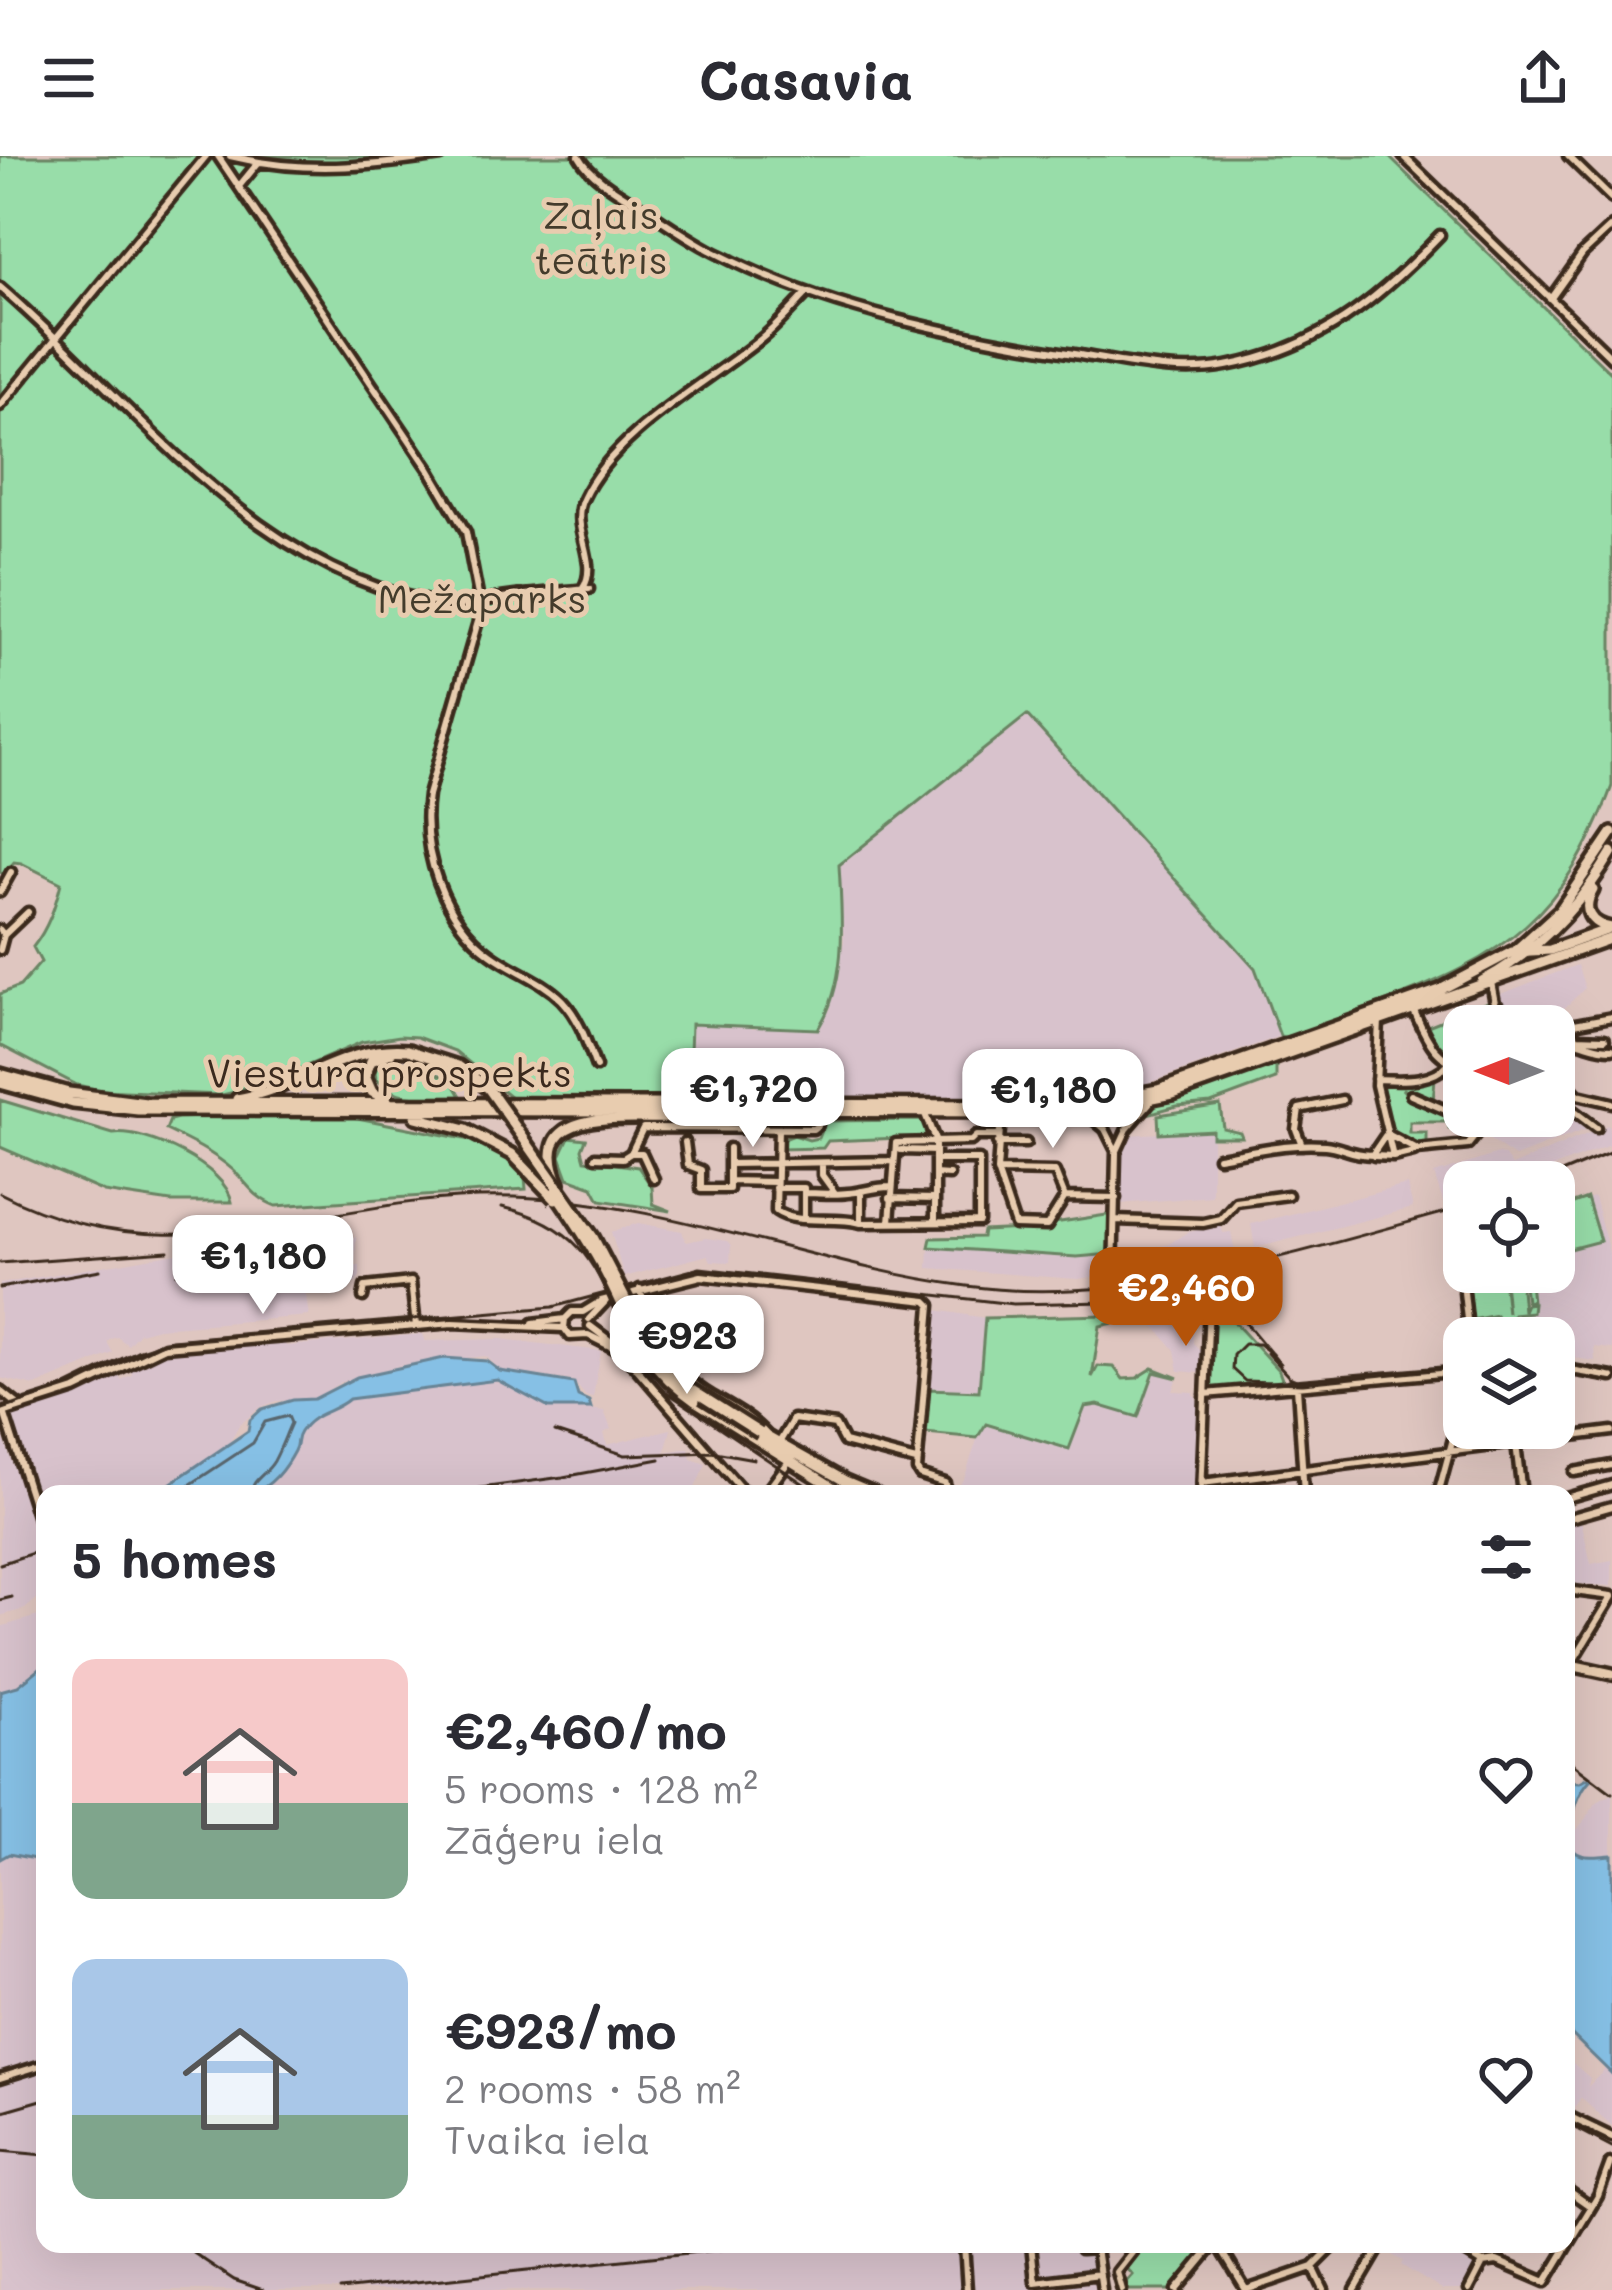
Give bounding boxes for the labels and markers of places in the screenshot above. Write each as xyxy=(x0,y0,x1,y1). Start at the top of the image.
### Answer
pin: €1,720 xyxy=(655,1048,851,1150)
pin: €1,180 xyxy=(955,1049,1151,1151)
pin: €1,180 xyxy=(165,1215,361,1317)
pin: €2,460 xyxy=(1088,1247,1284,1349)
pin: €923 xyxy=(616,1295,758,1397)

